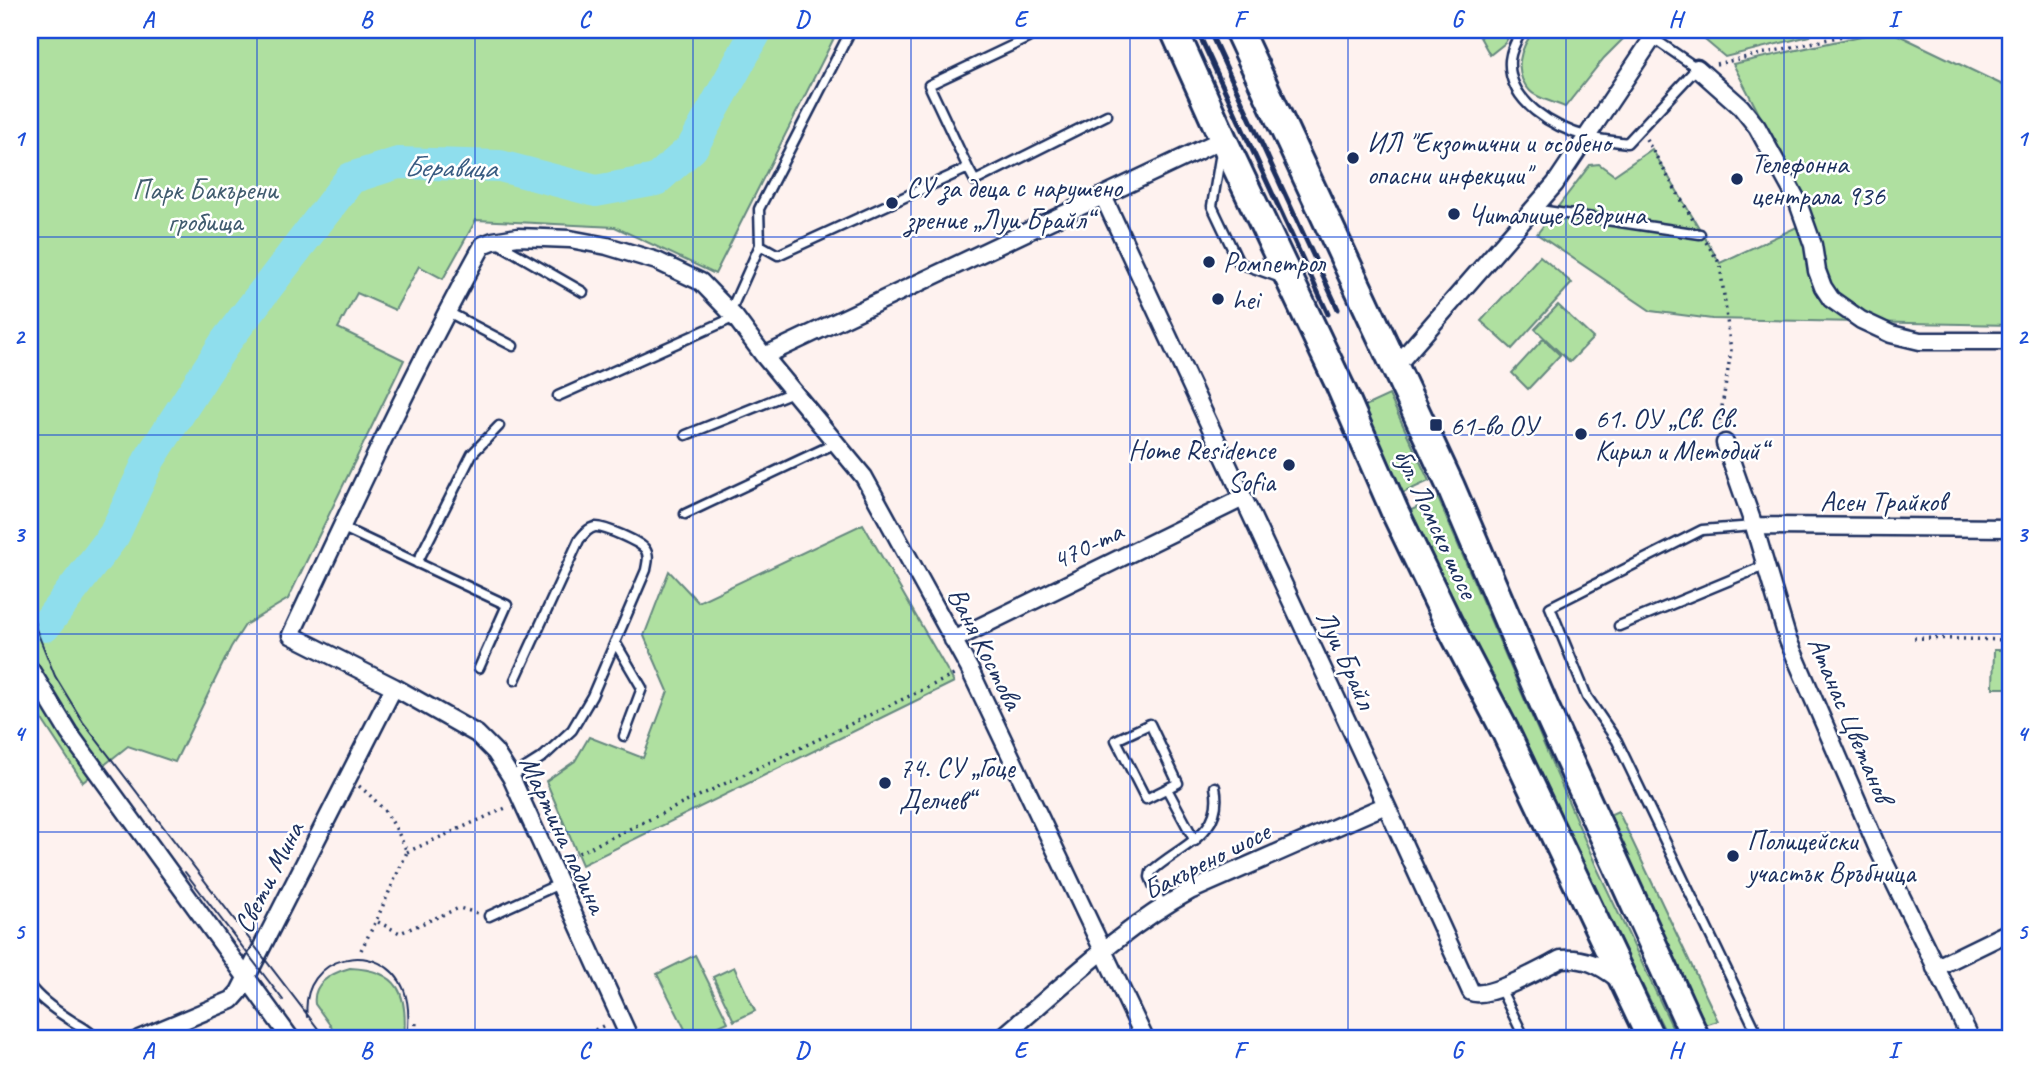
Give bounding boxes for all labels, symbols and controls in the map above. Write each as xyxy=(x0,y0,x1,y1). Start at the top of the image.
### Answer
text: A xyxy=(142,5,156,34)
text: B xyxy=(360,5,374,34)
text: C xyxy=(579,5,593,34)
text: D xyxy=(795,5,811,34)
text: E xyxy=(1014,5,1030,34)
text: F xyxy=(1234,5,1250,34)
text: G xyxy=(1451,5,1466,34)
text: H xyxy=(1668,5,1686,34)
text: I xyxy=(1888,5,1903,34)
text: 1 xyxy=(14,124,27,153)
text: 1 xyxy=(2017,124,2030,153)
place label: ИЛ "Екзотични и особено опасни инфекции" xyxy=(1367,125,1614,192)
place label: Телефонна централа 936 xyxy=(1751,146,1886,213)
water label: Беравица xyxy=(403,147,500,187)
marker: ИЛ "Екзотични и особено опасни инфекции" xyxy=(1345,150,1361,166)
place label: СУ за деца с нарушено зрение „Луи Брайл“ xyxy=(902,170,1124,238)
marker: Телефонна централа 936 xyxy=(1729,171,1745,187)
park label: Парк Бакърени гробища xyxy=(132,172,279,239)
marker: СУ за деца с нарушено зрение „Луи Брайл“ xyxy=(884,195,900,211)
place label: Читалище Ведрина xyxy=(1468,197,1648,232)
marker: Читалище Ведрина xyxy=(1446,206,1462,222)
place label: Ромпетрол xyxy=(1223,245,1326,280)
marker: Ромпетрол xyxy=(1201,254,1217,270)
place label: hei xyxy=(1232,282,1263,317)
marker: hei xyxy=(1210,291,1226,307)
text: 2 xyxy=(14,322,27,351)
text: 2 xyxy=(2017,322,2030,351)
place label: 61. ОУ „Св. Св. Кирил и Методий“ xyxy=(1595,401,1772,468)
place label: 61-во ОУ xyxy=(1450,408,1542,443)
marker: 61-во ОУ xyxy=(1428,417,1444,433)
marker: 61. ОУ „Св. Св. Кирил и Методий“ xyxy=(1573,426,1589,442)
place label: Home Residence Sofia xyxy=(1128,432,1277,499)
street label: бул. Ломско шосе xyxy=(1387,443,1487,605)
marker: Home Residence Sofia xyxy=(1281,457,1297,473)
street label: Асен Трайков xyxy=(1820,484,1951,519)
street label: 470-та xyxy=(1046,513,1130,577)
text: 3 xyxy=(14,520,27,549)
text: 3 xyxy=(2017,520,2030,549)
street label: Ваня Костова xyxy=(940,581,1032,717)
street label: Луи Брайл xyxy=(1309,604,1385,716)
street label: Атанас Цветанов xyxy=(1800,631,1904,813)
text: 4 xyxy=(14,719,27,748)
text: 4 xyxy=(2017,719,2030,748)
street label: Мартина падина xyxy=(512,750,616,921)
place label: 74. СУ „Гоце Делчев“ xyxy=(899,750,1016,817)
marker: 74. СУ „Гоце Делчев“ xyxy=(877,775,893,791)
street label: Бакърено шосе xyxy=(1137,813,1277,907)
street label: Свети Мина xyxy=(226,814,312,939)
place label: Полицейски участък Връбница xyxy=(1745,823,1917,890)
marker: Полицейски участък Връбница xyxy=(1725,848,1741,864)
text: 5 xyxy=(14,917,26,946)
text: 5 xyxy=(2017,917,2029,946)
text: A xyxy=(142,1036,156,1065)
text: B xyxy=(360,1036,374,1065)
text: C xyxy=(579,1036,593,1065)
text: D xyxy=(795,1036,811,1065)
text: E xyxy=(1014,1036,1030,1065)
text: F xyxy=(1234,1036,1250,1065)
text: G xyxy=(1451,1036,1466,1065)
text: H xyxy=(1668,1036,1686,1065)
text: I xyxy=(1888,1036,1903,1065)

